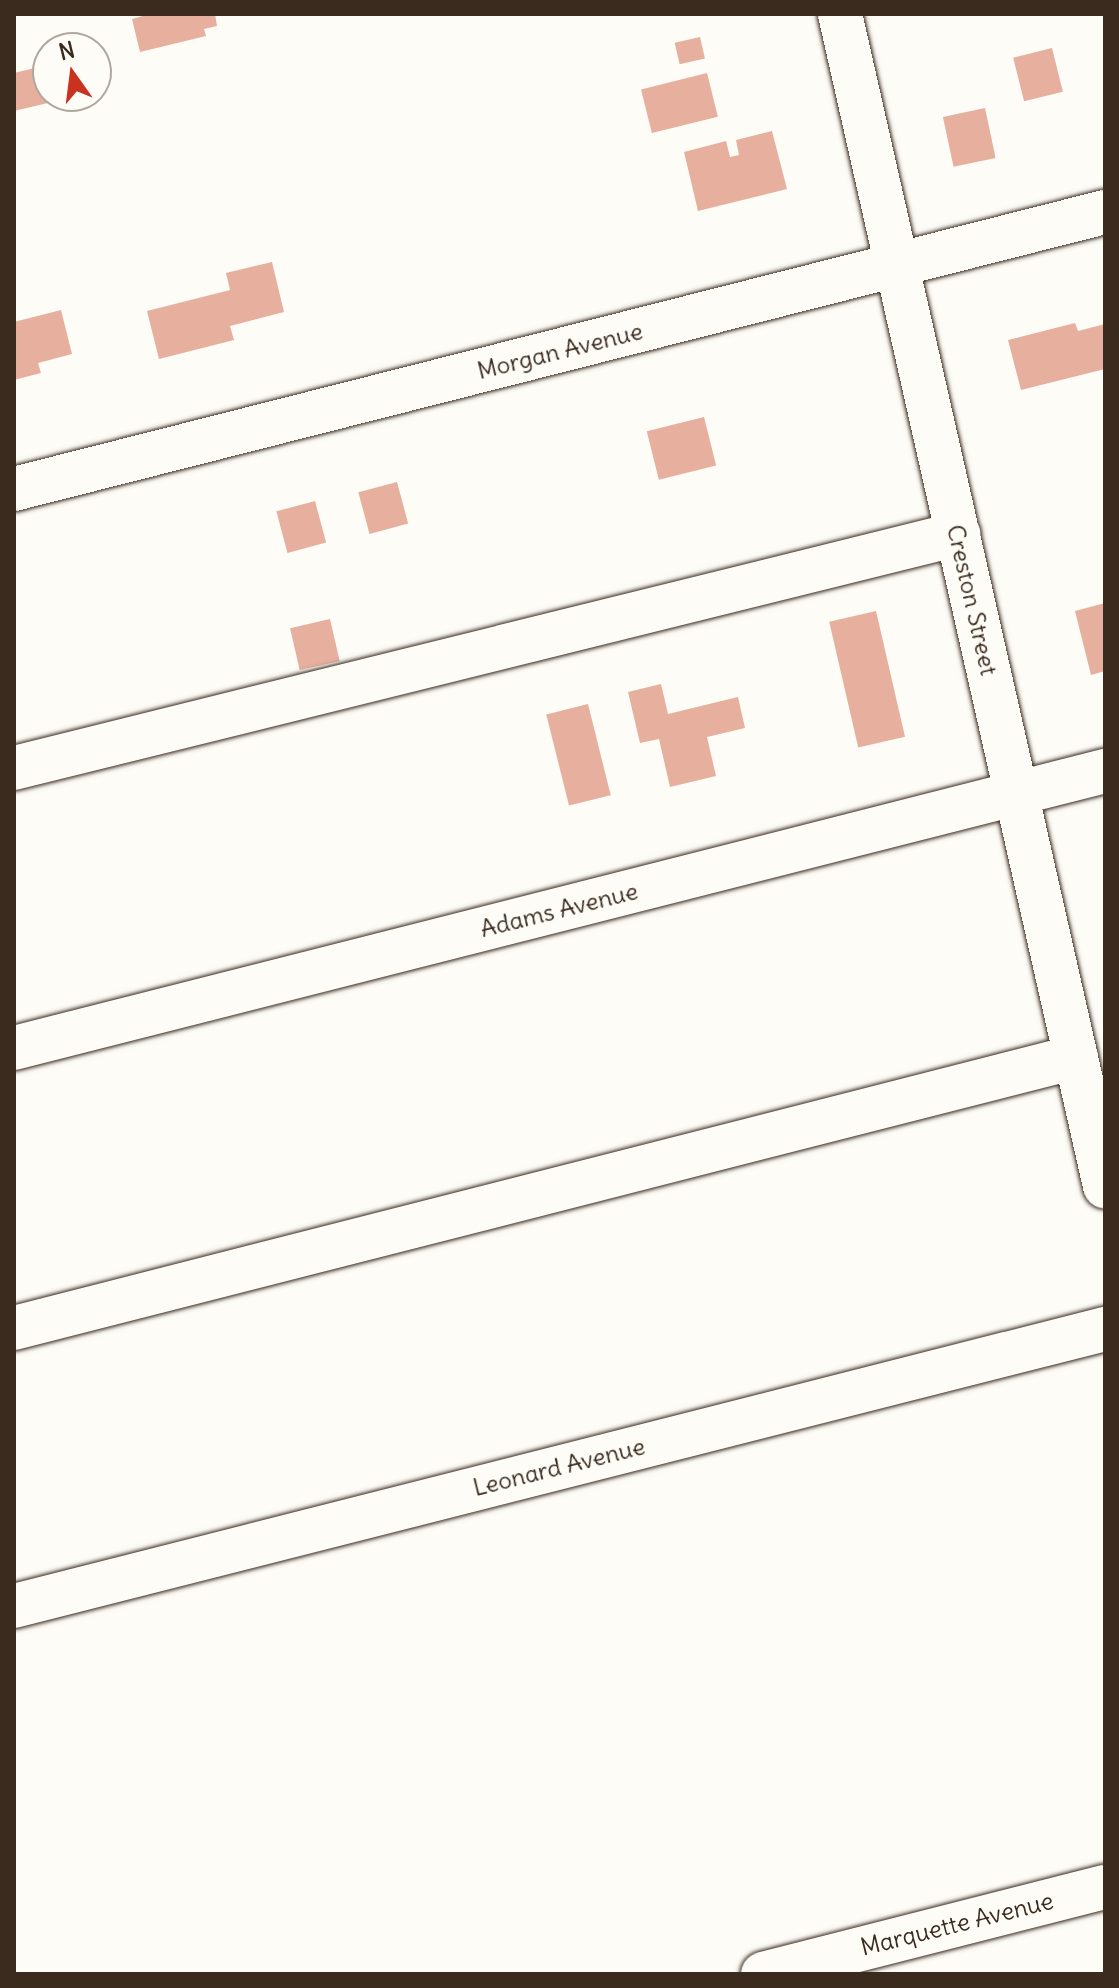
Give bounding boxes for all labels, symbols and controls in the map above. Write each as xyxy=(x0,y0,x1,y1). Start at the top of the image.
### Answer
north arrow xyxy=(32,32,112,112)
text: N xyxy=(56,35,77,66)
street label: Morgan Avenue xyxy=(474,317,646,385)
street label: Creston Street xyxy=(941,522,1003,678)
street label: Adams Avenue xyxy=(477,877,641,943)
street label: Leonard Avenue xyxy=(470,1432,648,1502)
street label: Marquette Avenue xyxy=(858,1886,1056,1962)

